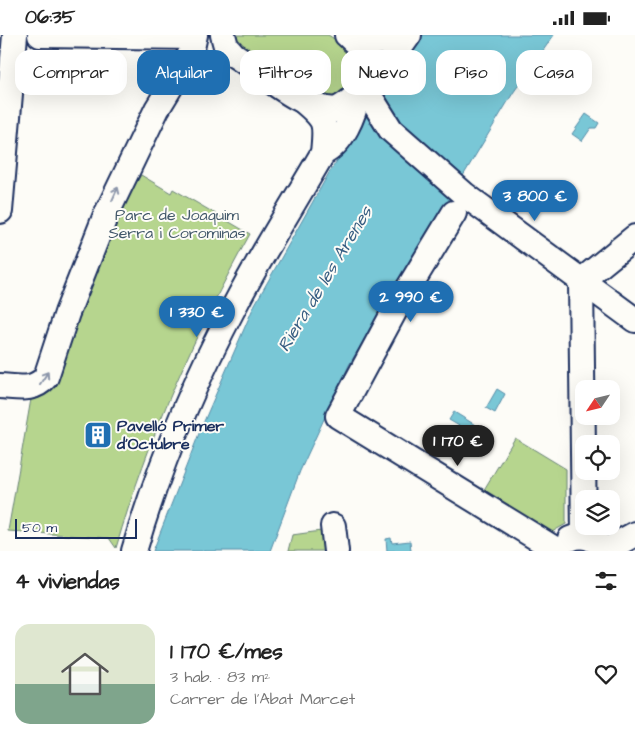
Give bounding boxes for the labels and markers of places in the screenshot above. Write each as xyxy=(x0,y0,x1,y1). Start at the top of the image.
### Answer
pin: 3 800 € xyxy=(489,179,581,222)
pin: 2 990 € xyxy=(365,281,457,323)
pin: 1 330 € xyxy=(151,295,243,338)
place label: Pavelló Primer d'Octubre xyxy=(116,415,224,455)
building icon: Pavelló Primer d'Octubre xyxy=(83,420,113,450)
pin: 1 170 € xyxy=(412,425,504,467)

